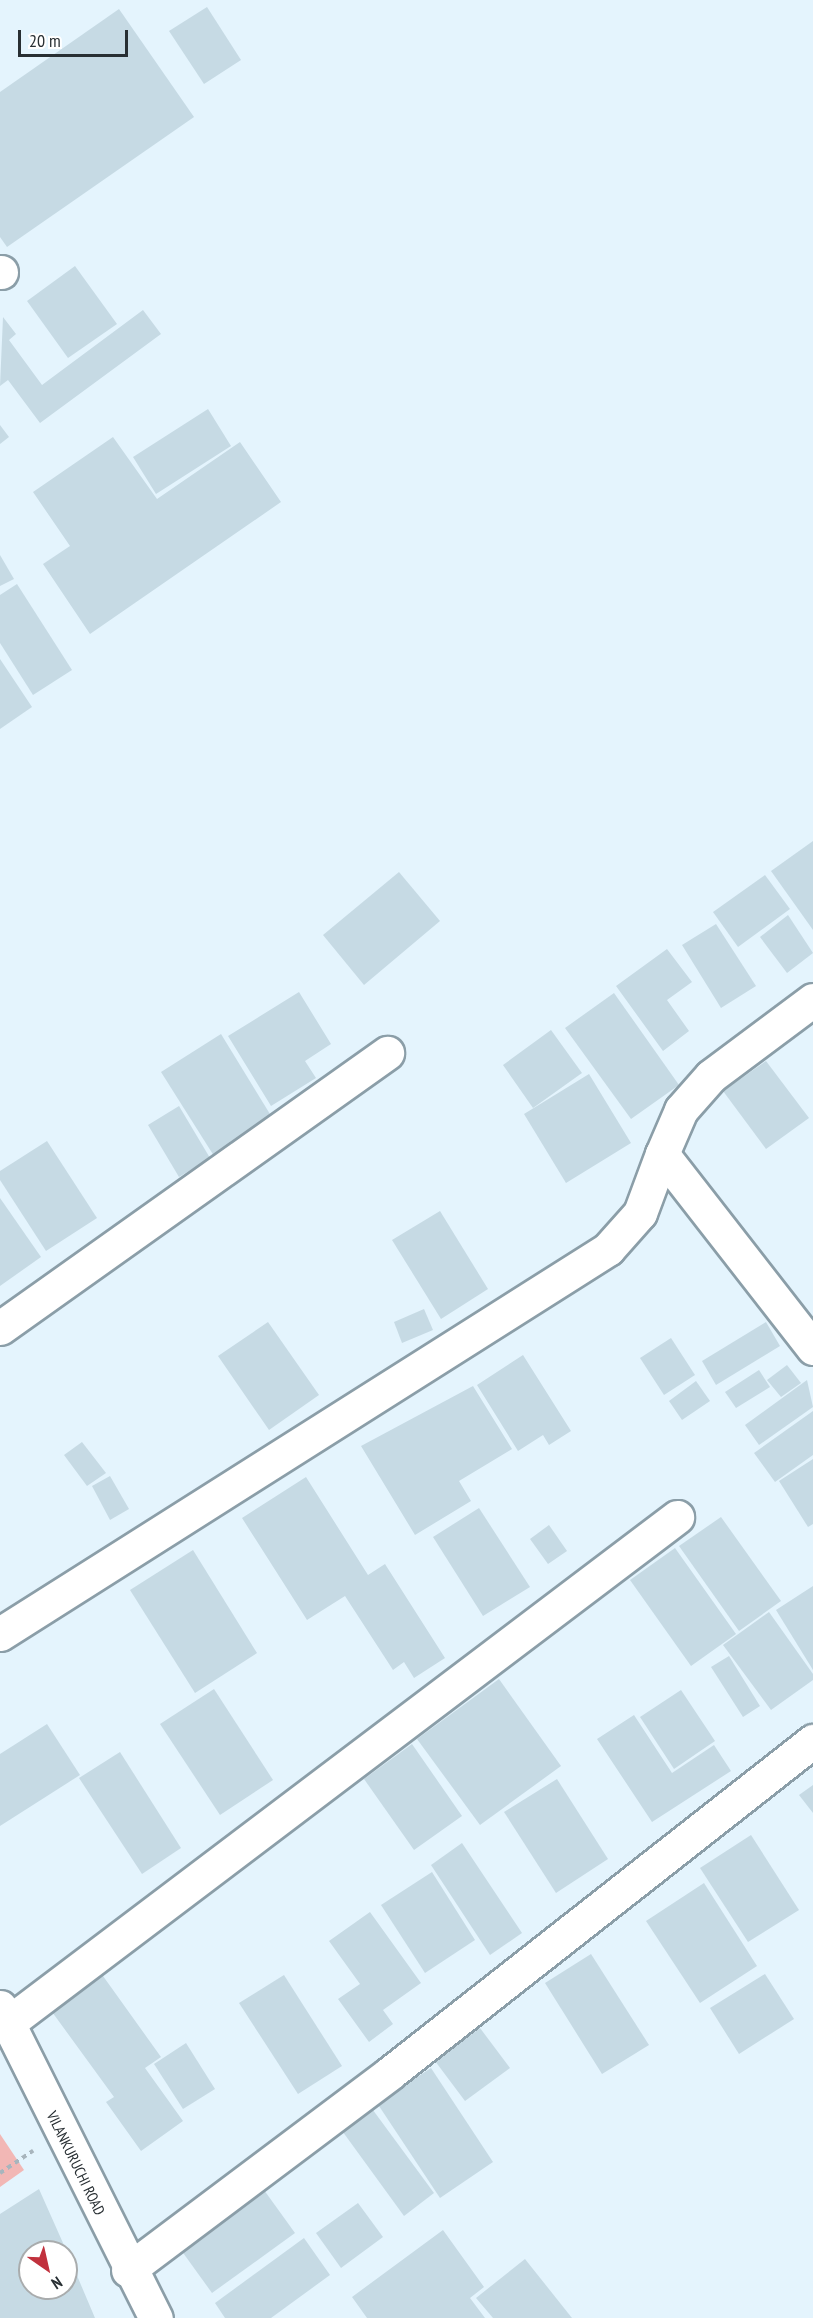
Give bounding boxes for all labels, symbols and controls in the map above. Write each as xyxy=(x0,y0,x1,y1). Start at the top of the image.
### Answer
scale bar xyxy=(21,18,130,56)
text: 20 m xyxy=(29,29,61,52)
street label: VILANKURUCHI ROAD xyxy=(43,2108,109,2218)
north arrow xyxy=(18,2240,78,2300)
text: N xyxy=(48,2273,66,2294)

